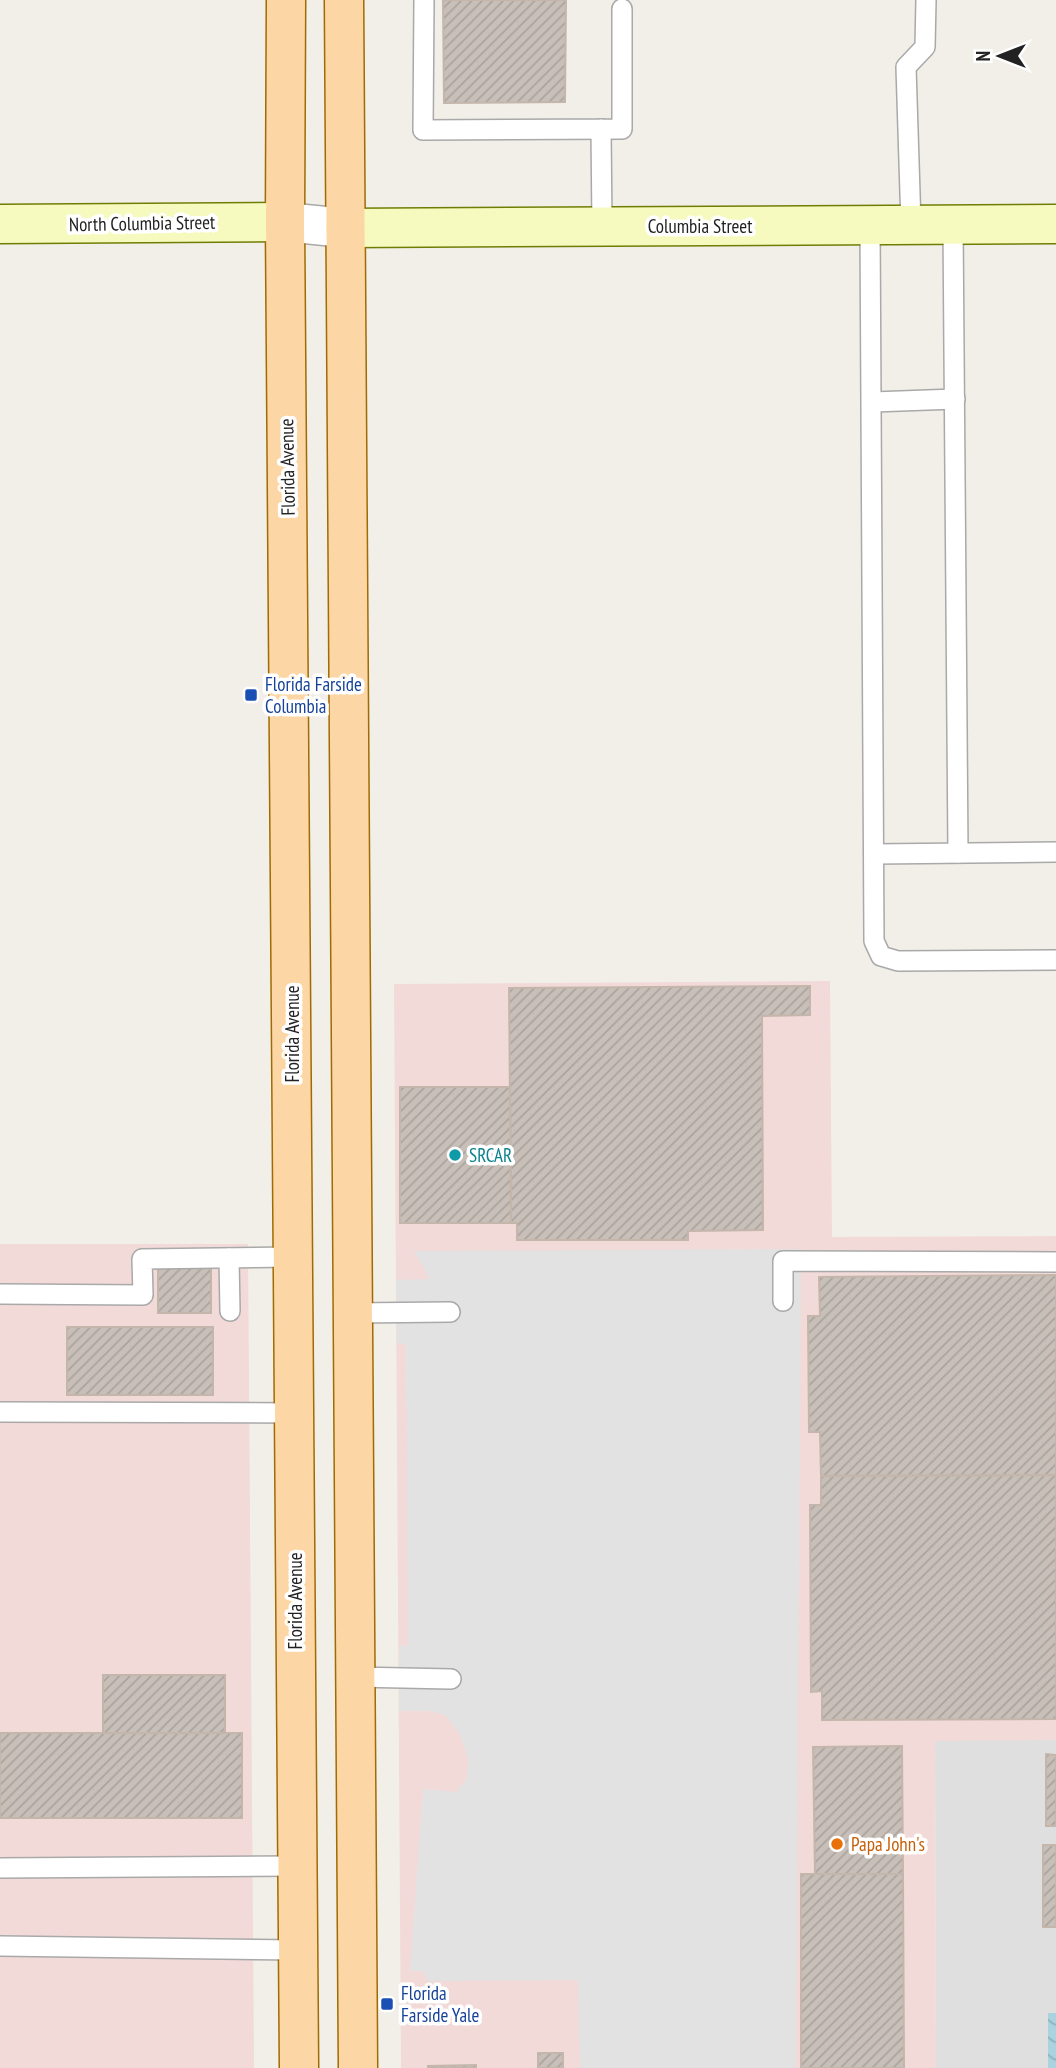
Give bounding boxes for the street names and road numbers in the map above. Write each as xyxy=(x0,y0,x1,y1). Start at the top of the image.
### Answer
street label: North Columbia Street xyxy=(69,210,216,236)
street label: Columbia Street xyxy=(648,214,753,238)
street label: Florida Avenue xyxy=(274,418,300,516)
street label: Florida Avenue xyxy=(280,985,304,1083)
street label: Florida Avenue xyxy=(283,1552,307,1650)

